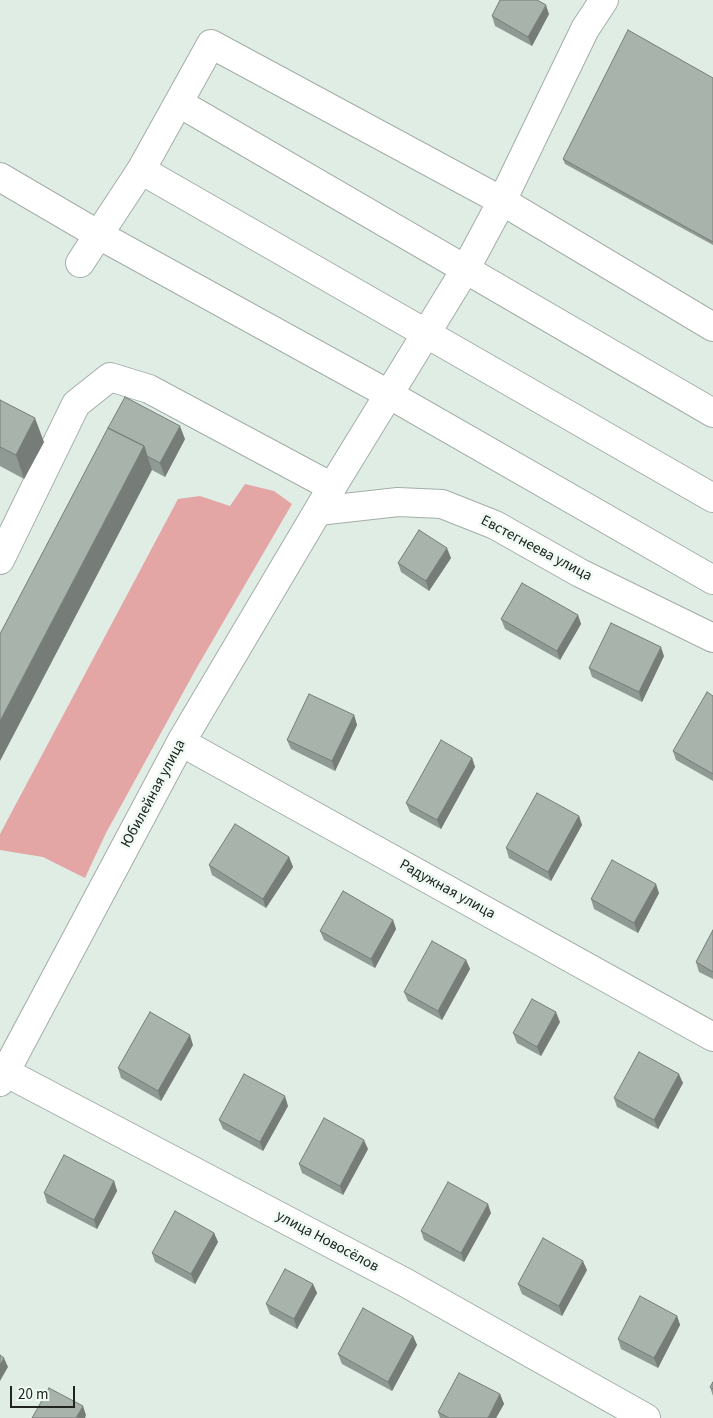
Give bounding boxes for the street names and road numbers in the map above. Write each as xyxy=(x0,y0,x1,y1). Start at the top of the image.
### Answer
street label: Евстегнеева улица xyxy=(477,512,595,586)
street label: Юбилейная улица xyxy=(118,737,190,851)
street label: Радужная улица xyxy=(396,856,498,924)
street label: улица Новосёлов xyxy=(273,1207,381,1277)

